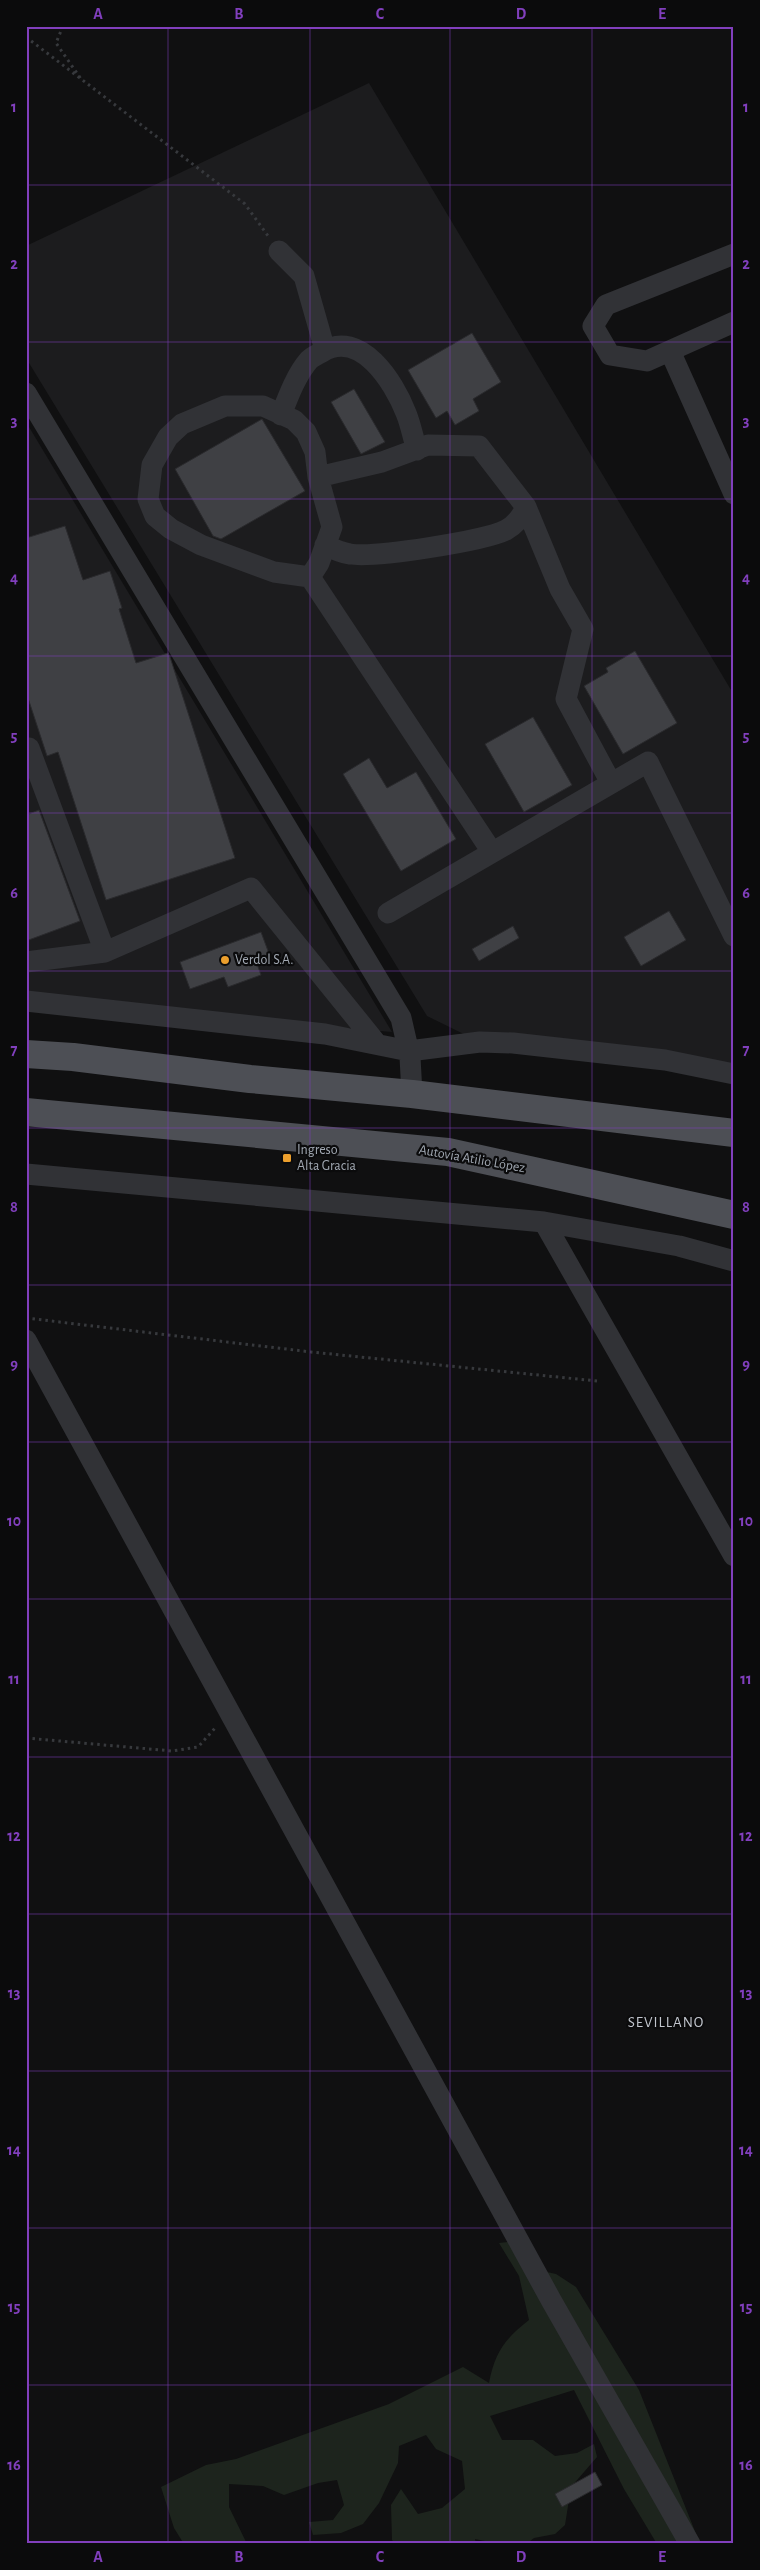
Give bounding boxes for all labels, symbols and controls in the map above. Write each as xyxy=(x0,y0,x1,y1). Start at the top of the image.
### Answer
text: A xyxy=(93,6,103,22)
text: B xyxy=(234,6,244,22)
text: C xyxy=(376,6,385,22)
text: D xyxy=(516,6,527,22)
text: E xyxy=(658,6,666,22)
text: 1 xyxy=(11,99,17,115)
text: 1 xyxy=(743,99,749,115)
text: 2 xyxy=(10,256,18,272)
text: 2 xyxy=(742,256,750,272)
text: 3 xyxy=(11,413,18,429)
text: 3 xyxy=(743,413,750,429)
text: 4 xyxy=(10,570,18,586)
text: 4 xyxy=(742,570,750,586)
text: 5 xyxy=(11,728,18,744)
text: 5 xyxy=(743,728,750,744)
text: 6 xyxy=(10,885,18,901)
text: 6 xyxy=(742,885,750,901)
place label: Verdol S.A. xyxy=(235,953,293,967)
marker: Verdol S.A. xyxy=(219,954,231,966)
text: 7 xyxy=(11,1042,18,1058)
text: 7 xyxy=(743,1042,750,1058)
place label: Ingreso Alta Gracia xyxy=(297,1143,357,1173)
street label: Autovía Atilio López xyxy=(418,1143,526,1175)
marker: Ingreso Alta Gracia xyxy=(281,1152,293,1164)
text: 8 xyxy=(10,1199,18,1215)
text: 8 xyxy=(742,1199,750,1215)
text: 9 xyxy=(10,1356,18,1372)
text: 9 xyxy=(742,1356,750,1372)
text: 10 xyxy=(7,1513,21,1529)
text: 10 xyxy=(739,1513,753,1529)
text: 11 xyxy=(8,1671,20,1687)
text: 11 xyxy=(740,1671,752,1687)
text: 12 xyxy=(7,1828,21,1844)
text: 12 xyxy=(739,1828,753,1844)
text: 13 xyxy=(8,1985,20,2001)
text: 13 xyxy=(740,1985,752,2001)
district label: SEVILLANO xyxy=(628,2015,704,2030)
text: 14 xyxy=(7,2142,21,2158)
text: 14 xyxy=(739,2142,753,2158)
text: 15 xyxy=(8,2299,20,2315)
text: 15 xyxy=(740,2299,752,2315)
text: 16 xyxy=(7,2457,21,2473)
text: 16 xyxy=(739,2457,753,2473)
text: A xyxy=(93,2549,103,2565)
text: B xyxy=(234,2549,244,2565)
text: C xyxy=(376,2549,385,2565)
text: D xyxy=(516,2549,527,2565)
text: E xyxy=(658,2549,666,2565)

